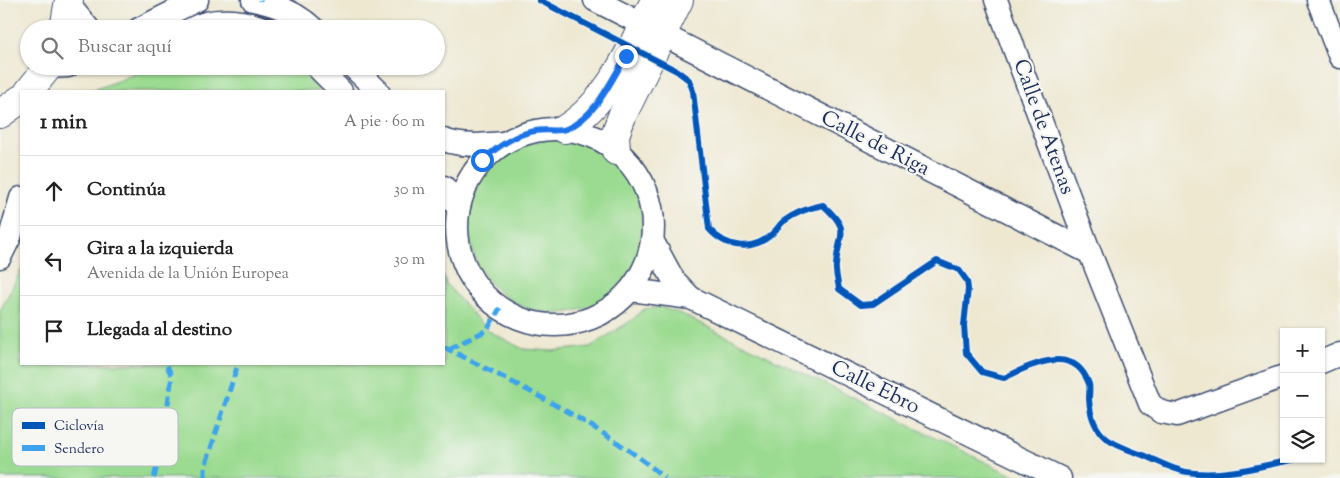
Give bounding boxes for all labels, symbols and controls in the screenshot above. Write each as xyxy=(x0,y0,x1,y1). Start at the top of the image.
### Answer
search box xyxy=(20,20,445,75)
icon: search xyxy=(38,34,66,62)
text: Buscar aquí xyxy=(78,34,172,61)
route end xyxy=(615,45,638,68)
street label: Calle de Atenas xyxy=(1005,55,1081,199)
street label: Calle de Riga xyxy=(815,104,935,184)
text: 1 min xyxy=(40,108,87,138)
text: A pie · 60 m xyxy=(344,111,425,134)
route start xyxy=(471,149,494,172)
icon: ahead xyxy=(40,177,68,205)
text: Continúa xyxy=(87,177,166,204)
text: 30 m xyxy=(394,179,425,202)
text: Gira a la izquierda xyxy=(87,236,233,263)
icon: left xyxy=(40,247,68,275)
text: 30 m xyxy=(394,249,425,272)
text: Avenida de la Unión Europea xyxy=(87,263,289,286)
icon: arrive xyxy=(40,317,68,345)
text: Llegada al destino xyxy=(87,317,232,344)
map controls xyxy=(1280,328,1325,463)
button: + xyxy=(1280,328,1325,373)
street label: Calle Ebro xyxy=(825,353,925,423)
button: − xyxy=(1280,373,1325,418)
legend xyxy=(12,408,178,466)
text: Ciclovía xyxy=(54,417,105,437)
button: layers xyxy=(1280,418,1325,463)
text: Sendero xyxy=(54,440,105,460)

